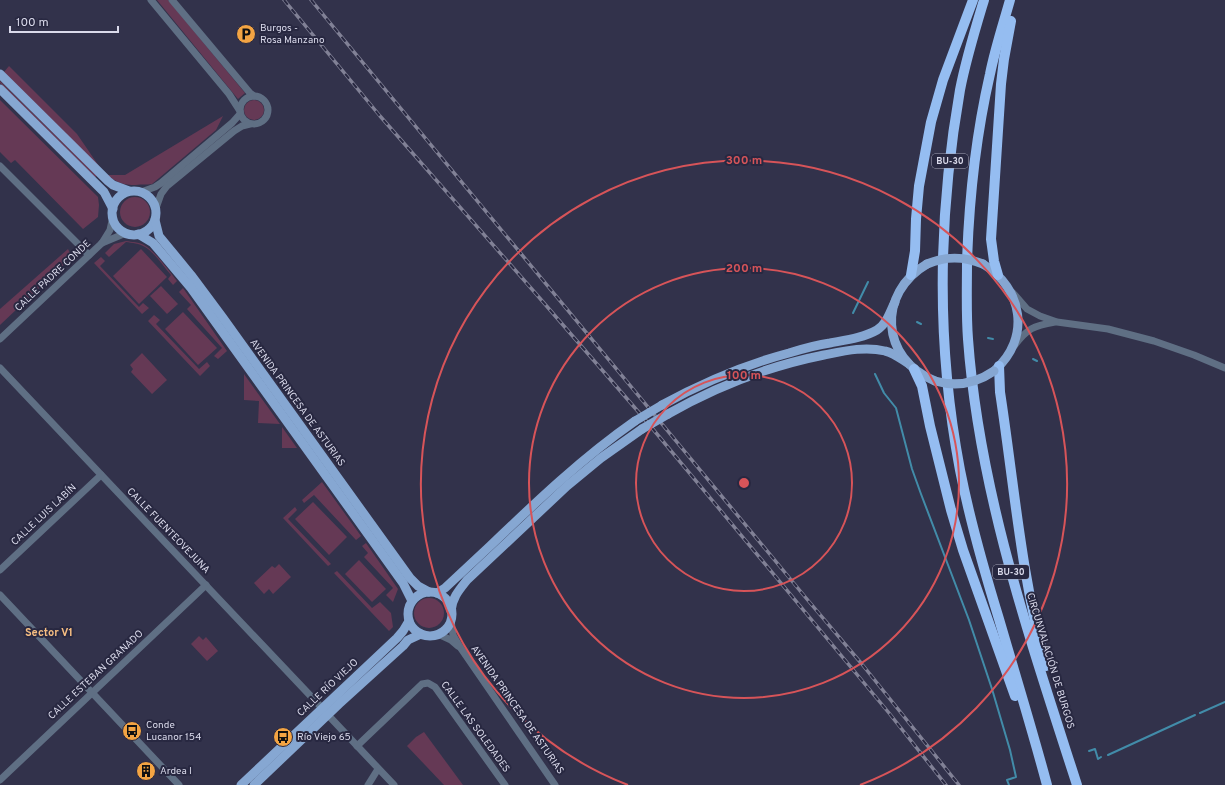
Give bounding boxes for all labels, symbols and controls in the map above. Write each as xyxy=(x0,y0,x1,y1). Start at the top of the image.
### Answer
scale bar xyxy=(10,8,118,34)
text: 100 m xyxy=(16,15,49,31)
place label: Burgos - Rosa Manzano xyxy=(260,22,325,47)
parking icon: Burgos - Rosa Manzano xyxy=(235,23,257,45)
text: 300 m xyxy=(726,153,762,169)
road number: BU-30 xyxy=(932,154,968,168)
street label: CALLE PADRE CONDE xyxy=(12,237,94,315)
text: 200 m xyxy=(726,261,762,277)
street label: AVENIDA PRINCESA DE ASTURIAS xyxy=(246,337,348,469)
text: 100 m xyxy=(727,368,761,384)
centre of rings xyxy=(737,476,751,490)
street label: CALLE LUIS LABÍN xyxy=(9,481,79,549)
street label: CALLE FUENTEOVEJUNA xyxy=(124,485,213,577)
road number: BU-30 xyxy=(993,565,1029,579)
street label: CIRCUNVALACIÓN DE BURGOS xyxy=(1023,591,1077,731)
district label: Sector V1 xyxy=(25,626,73,640)
street label: CALLE ESTEBAN GRANADO xyxy=(46,627,146,723)
street label: AVENIDA PRINCESA DE ASTURIAS xyxy=(467,643,567,777)
street label: CALLE RÍO VIEJO xyxy=(295,656,361,720)
street label: CALLE LAS SOLEDADES xyxy=(438,679,512,775)
place label: Conde Lucanor 154 xyxy=(146,719,201,744)
bus stop icon: Conde Lucanor 154 xyxy=(121,720,143,742)
bus stop icon: Río Viejo 65 xyxy=(272,726,294,748)
place label: Río Viejo 65 xyxy=(297,731,351,744)
building icon: Ardea I xyxy=(135,760,157,782)
place label: Ardea I xyxy=(160,765,192,778)

